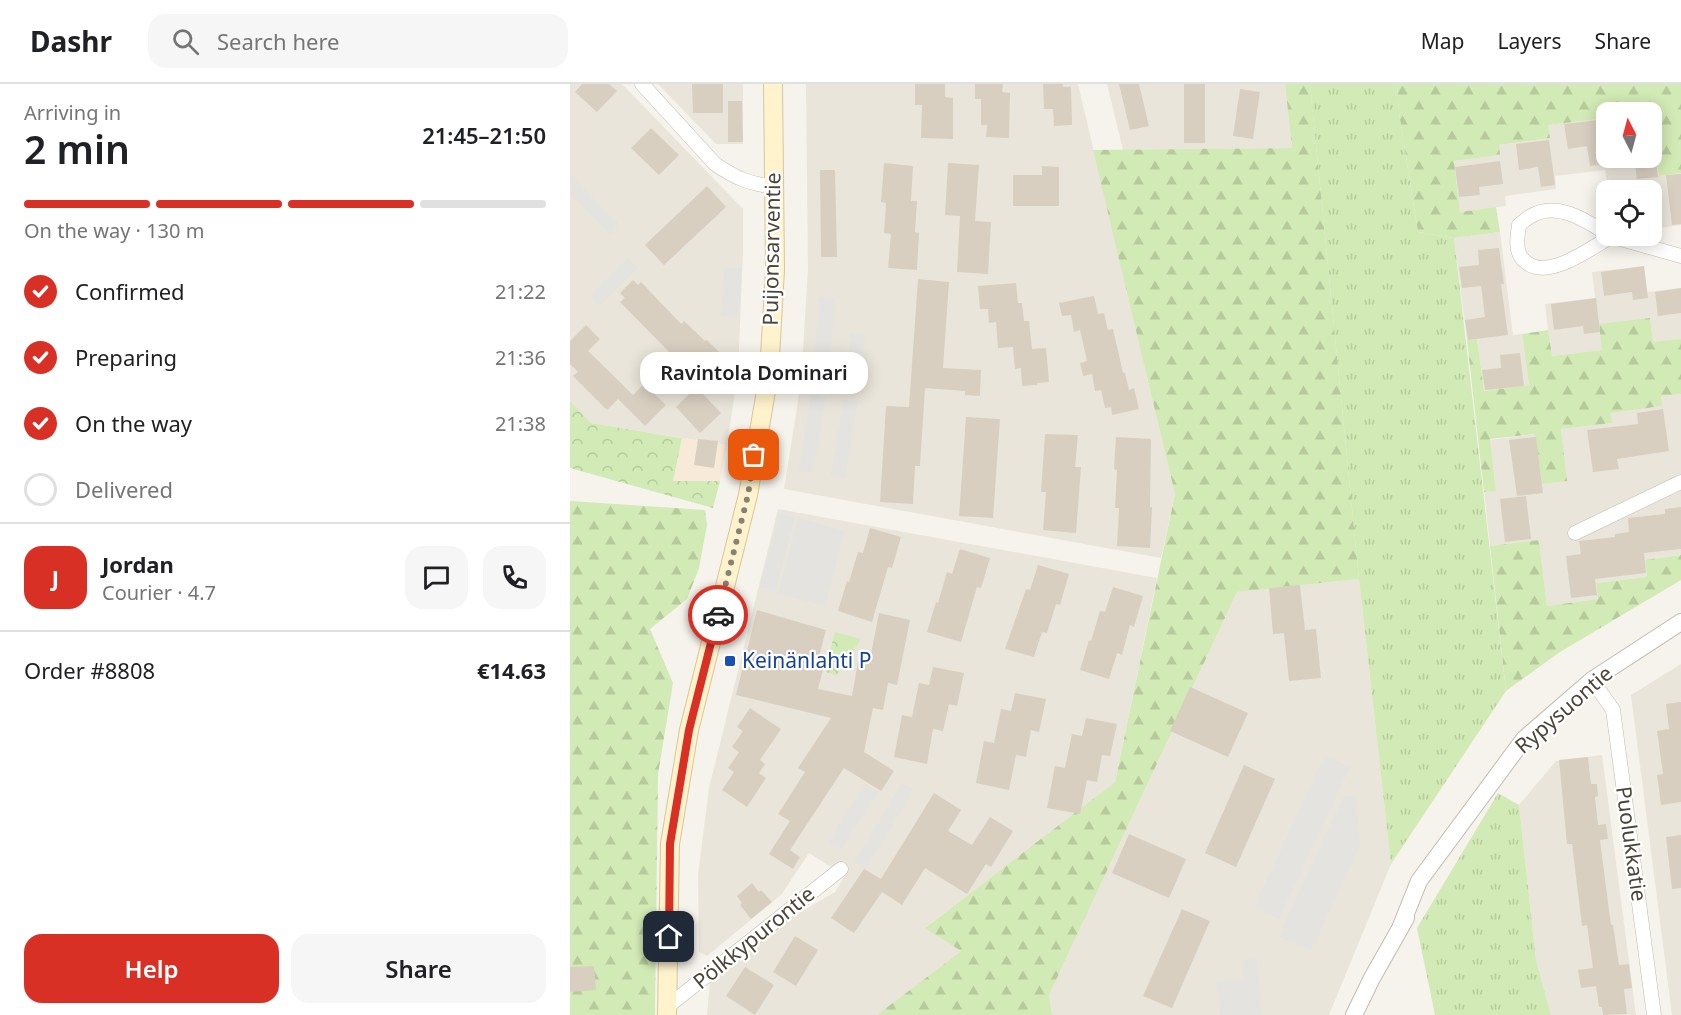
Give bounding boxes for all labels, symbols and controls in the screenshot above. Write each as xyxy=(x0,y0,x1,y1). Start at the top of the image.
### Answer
search box xyxy=(148,14,568,68)
text: Dashr xyxy=(30,22,112,60)
icon: search xyxy=(169,25,202,58)
text: Search here xyxy=(217,26,339,56)
text: Map xyxy=(1421,27,1465,55)
text: Layers xyxy=(1498,27,1562,55)
text: Share xyxy=(1595,27,1651,55)
text: Arriving in xyxy=(24,99,121,126)
north arrow xyxy=(1596,102,1662,168)
map controls xyxy=(1596,102,1662,246)
text: 21:45–21:50 xyxy=(422,120,546,150)
text: 2 min xyxy=(24,122,130,175)
street label: Puijonsarventie xyxy=(756,172,786,326)
button: locate xyxy=(1596,180,1662,246)
text: On the way · 130 m xyxy=(24,217,204,244)
icon: check xyxy=(24,275,57,308)
text: Confirmed xyxy=(75,276,185,306)
text: 21:22 xyxy=(495,278,546,305)
icon: check xyxy=(24,341,57,374)
text: Preparing xyxy=(75,342,177,372)
text: 21:36 xyxy=(495,344,546,371)
callout: Ravintola Dominari xyxy=(640,353,868,395)
text: Ravintola Dominari xyxy=(660,359,848,386)
icon: check xyxy=(24,407,57,440)
text: On the way xyxy=(75,408,192,438)
text: 21:38 xyxy=(495,410,546,437)
pin xyxy=(728,429,779,480)
icon: bag xyxy=(737,438,770,471)
text: Delivered xyxy=(75,474,173,504)
button: chat xyxy=(405,546,468,609)
button: phone xyxy=(483,546,546,609)
text: Jordan xyxy=(102,549,174,579)
text: J xyxy=(52,562,59,592)
text: Courier · 4.7 xyxy=(102,579,216,606)
courier xyxy=(688,585,748,645)
icon: car xyxy=(702,599,735,632)
place label: Keinänlahti P xyxy=(742,646,871,674)
marker: Keinänlahti P xyxy=(723,654,737,668)
text: Order #8808 xyxy=(24,655,155,685)
text: €14.63 xyxy=(477,655,546,685)
street label: Rypysuontie xyxy=(1509,659,1618,759)
street label: Puolukkatie xyxy=(1610,785,1654,903)
street label: Pölkkypurontie xyxy=(687,880,820,995)
pin xyxy=(643,911,694,962)
icon: home xyxy=(652,920,685,953)
button: Help xyxy=(24,934,279,1003)
button: Share xyxy=(291,934,546,1003)

